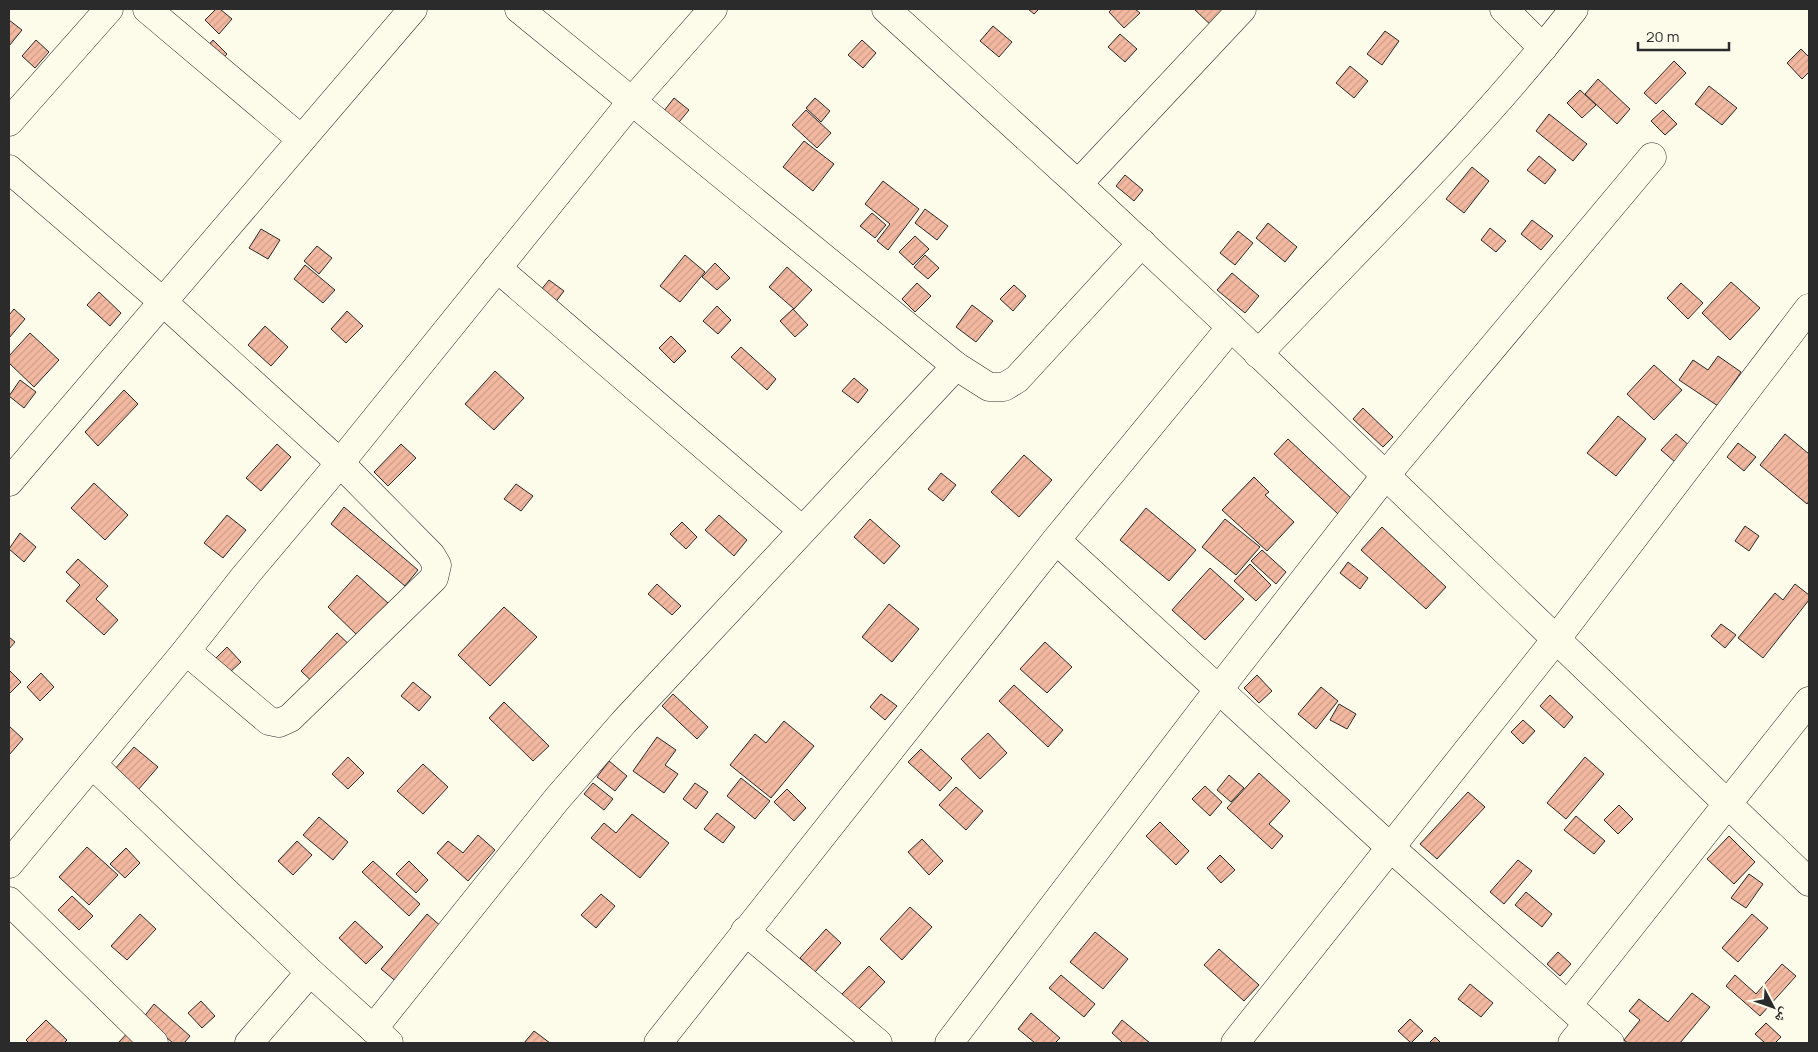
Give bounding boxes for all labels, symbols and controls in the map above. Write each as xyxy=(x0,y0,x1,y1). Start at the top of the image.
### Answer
scale bar xyxy=(1638,20,1729,52)
text: 20 m xyxy=(1646,26,1679,47)
north arrow xyxy=(1748,982,1798,1032)
text: ش xyxy=(1771,1004,1795,1028)

